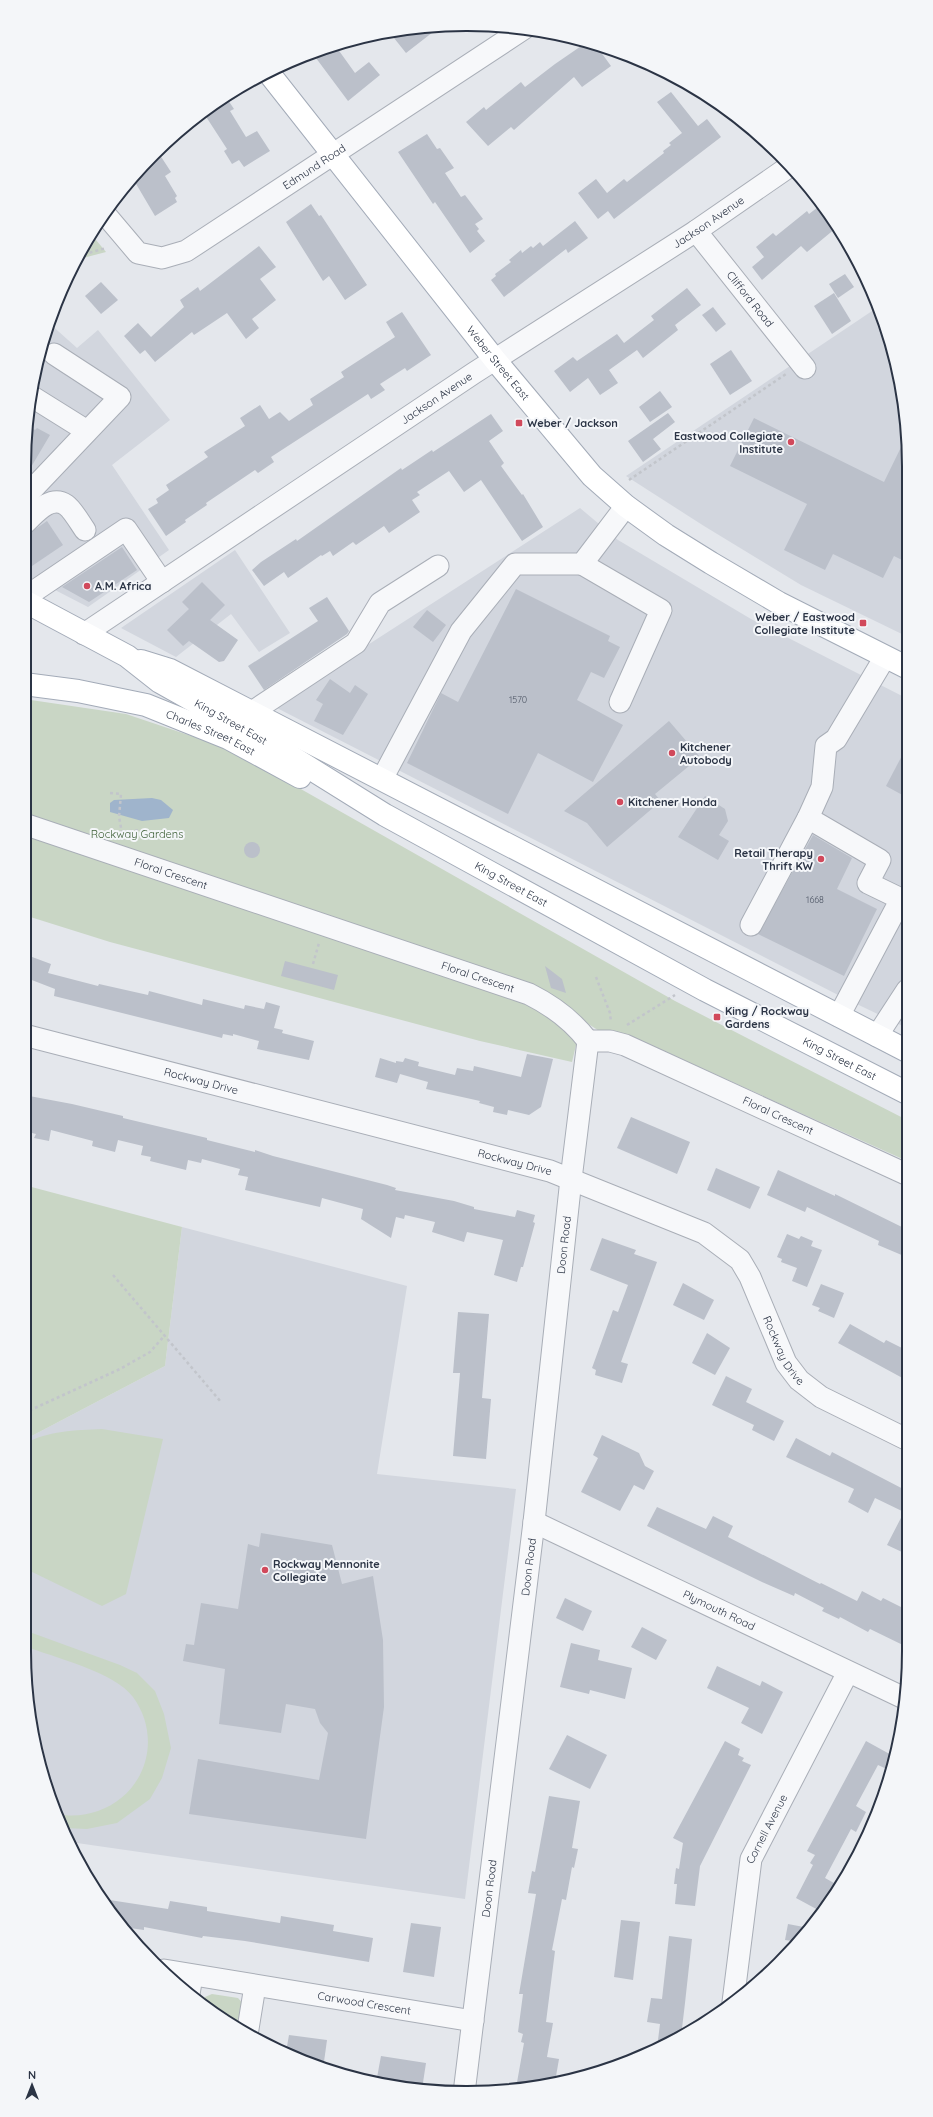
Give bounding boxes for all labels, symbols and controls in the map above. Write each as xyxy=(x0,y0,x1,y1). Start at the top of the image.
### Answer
street label: Edmund Road xyxy=(280,141,348,192)
street label: Jackson Avenue xyxy=(670,193,747,251)
street label: Clifford Road xyxy=(724,268,777,330)
street label: Weber Street East xyxy=(464,323,533,403)
street label: Jackson Avenue xyxy=(398,369,475,427)
place label: Weber / Jackson xyxy=(527,416,618,430)
marker: Weber / Jackson xyxy=(514,418,524,428)
place label: Eastwood Collegiate Institute xyxy=(674,429,784,456)
marker: Eastwood Collegiate Institute xyxy=(786,437,796,447)
place label: A.M. Africa xyxy=(95,579,152,593)
marker: A.M. Africa xyxy=(82,581,92,591)
place label: Weber / Eastwood Collegiate Institute xyxy=(755,610,856,637)
marker: Weber / Eastwood Collegiate Institute xyxy=(858,618,868,628)
house number: 1570 xyxy=(509,694,527,705)
street label: King Street East xyxy=(192,696,270,748)
street label: Charles Street East xyxy=(164,707,258,758)
place label: Kitchener Autobody xyxy=(680,740,732,767)
marker: Kitchener Autobody xyxy=(667,748,677,758)
place label: Kitchener Honda xyxy=(628,795,717,809)
marker: Kitchener Honda xyxy=(615,797,625,807)
park label: Rockway Gardens xyxy=(91,827,183,841)
place label: Retail Therapy Thrift KW xyxy=(734,846,814,873)
marker: Retail Therapy Thrift KW xyxy=(816,854,826,864)
street label: Floral Crescent xyxy=(133,855,210,892)
street label: King Street East xyxy=(472,858,550,910)
house number: 1668 xyxy=(806,894,824,905)
street label: Floral Crescent xyxy=(440,958,517,996)
place label: King / Rockway Gardens xyxy=(725,1004,809,1031)
marker: King / Rockway Gardens xyxy=(712,1012,722,1022)
street label: King Street East xyxy=(800,1034,879,1083)
street label: Rockway Drive xyxy=(162,1064,240,1097)
street label: Floral Crescent xyxy=(741,1093,816,1138)
street label: Rockway Drive xyxy=(476,1146,554,1178)
street label: Doon Road xyxy=(554,1215,574,1274)
street label: Rockway Drive xyxy=(760,1314,807,1388)
street label: Doon Road xyxy=(518,1537,539,1597)
place label: Rockway Mennonite Collegiate xyxy=(273,1557,380,1584)
marker: Rockway Mennonite Collegiate xyxy=(260,1565,270,1575)
street label: Plymouth Road xyxy=(681,1587,758,1633)
street label: Cornell Avenue xyxy=(744,1792,790,1864)
street label: Doon Road xyxy=(479,1859,500,1918)
street label: Carwood Crescent xyxy=(317,1988,412,2018)
north arrow xyxy=(12,2065,52,2105)
text: N xyxy=(28,2068,36,2082)

